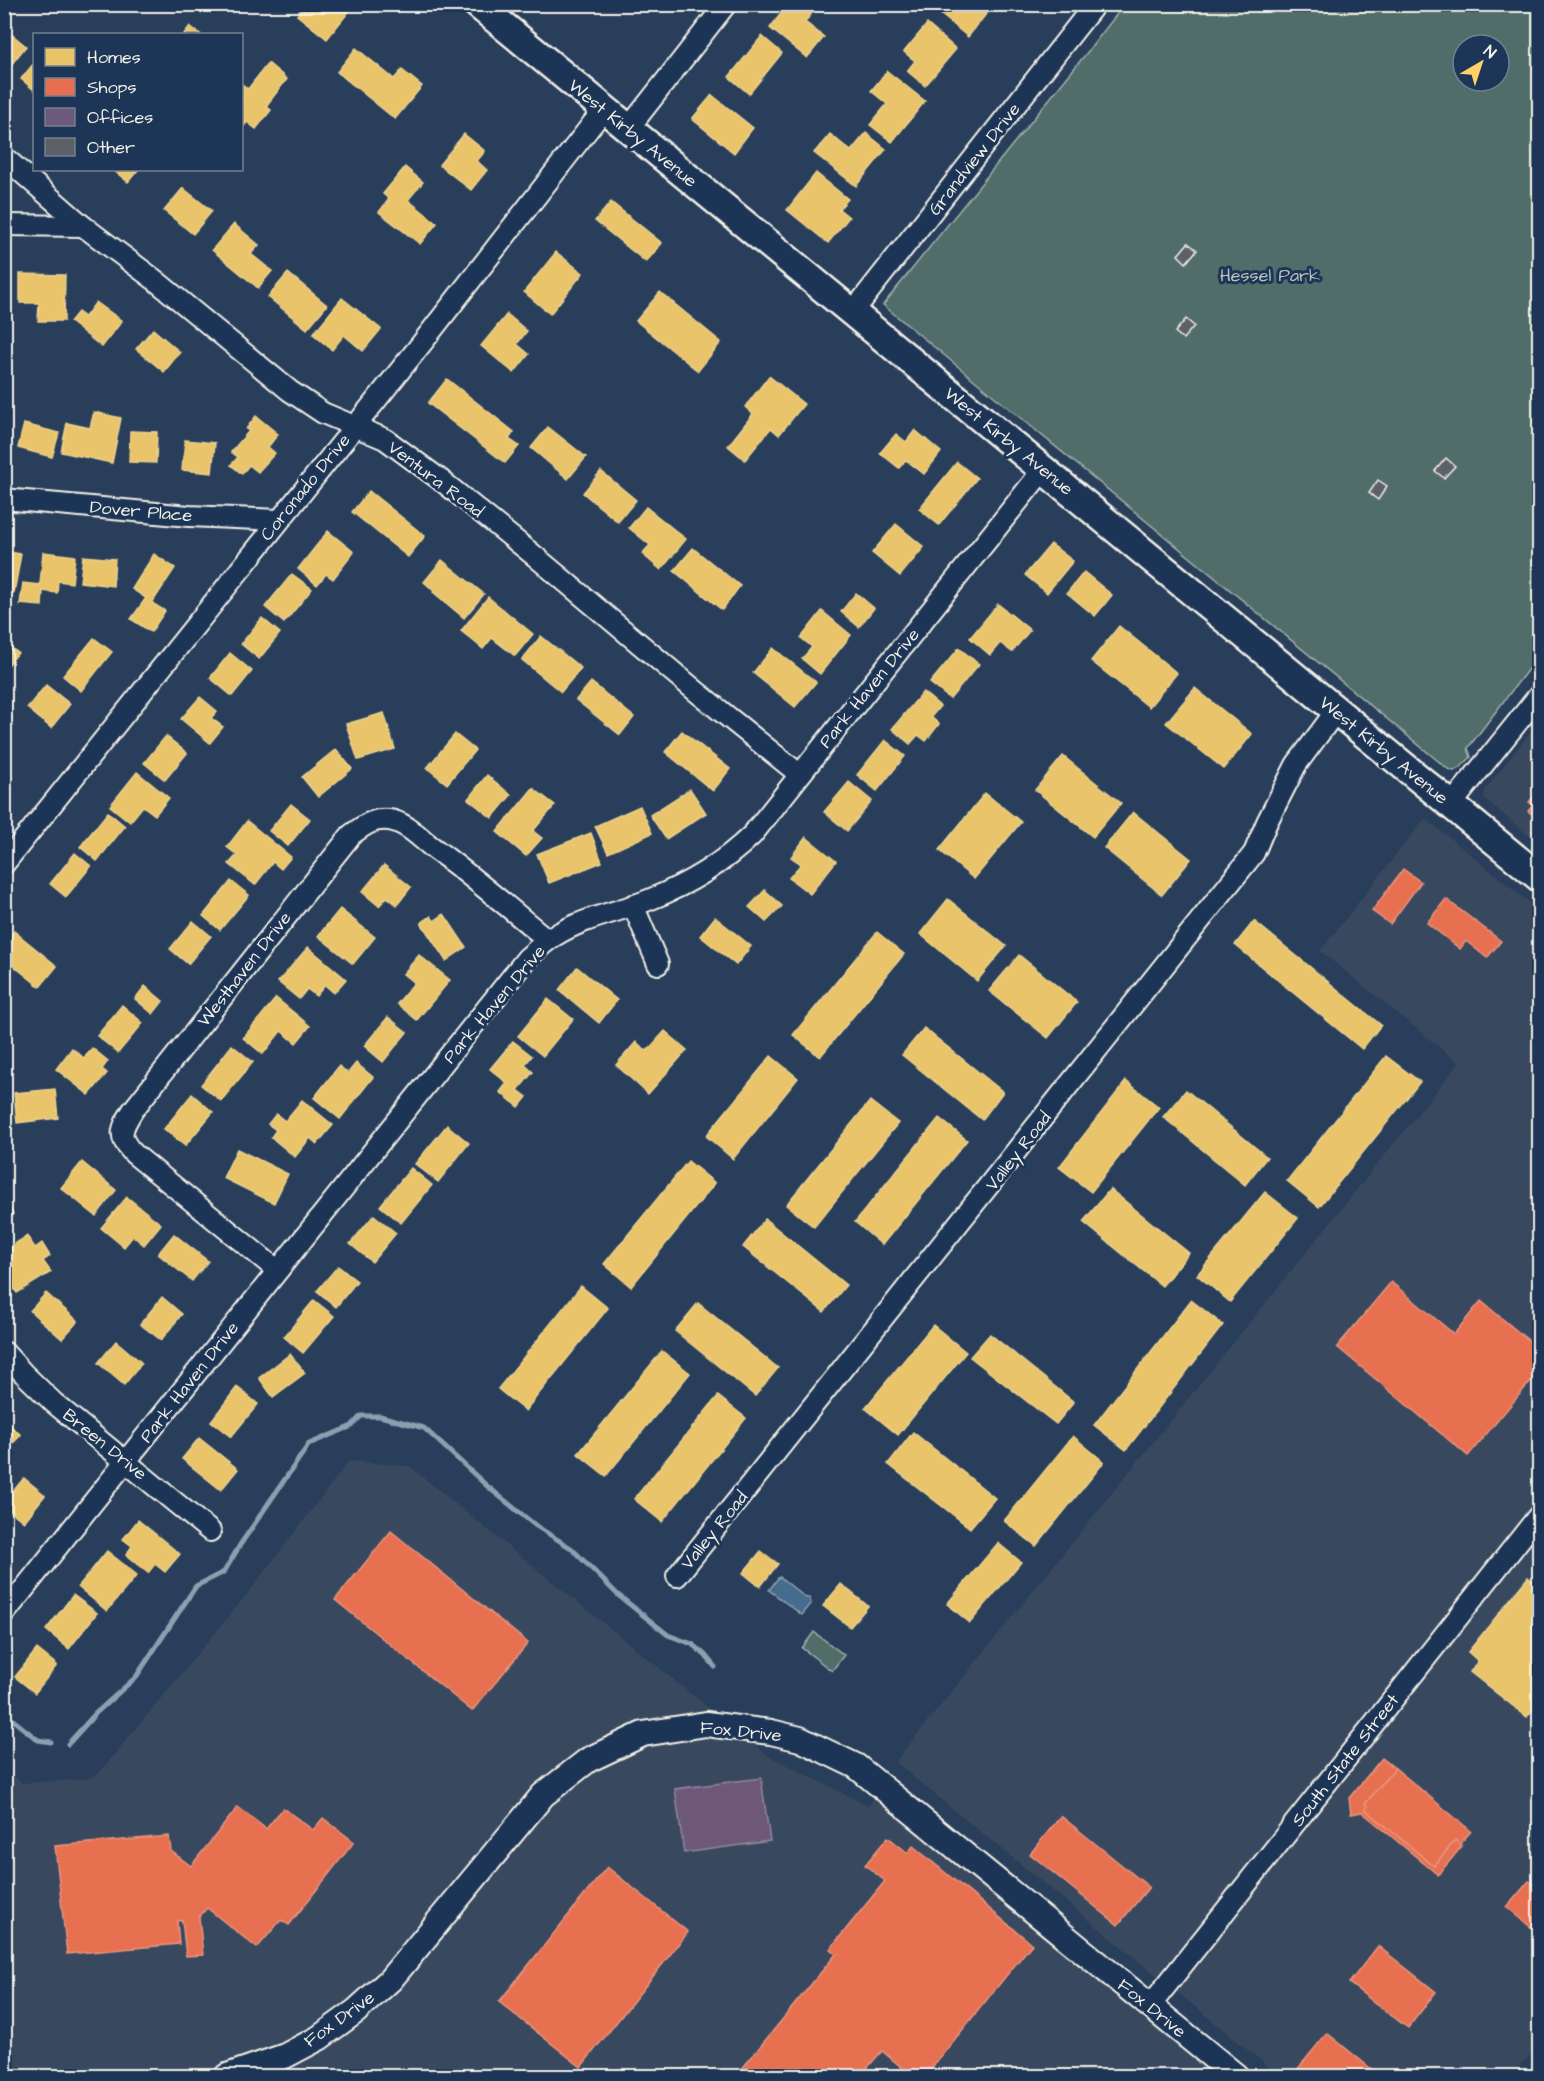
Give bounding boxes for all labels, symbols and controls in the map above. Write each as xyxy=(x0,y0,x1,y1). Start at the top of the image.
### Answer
legend xyxy=(33,33,243,171)
north arrow xyxy=(1451,33,1511,93)
text: N xyxy=(1479,40,1501,64)
text: Homes xyxy=(87,45,141,70)
street label: West Kirby Avenue xyxy=(562,74,703,194)
text: Shops xyxy=(87,75,137,100)
street label: Grandview Drive xyxy=(922,98,1026,221)
text: Offices xyxy=(87,105,153,130)
text: Other xyxy=(87,135,135,160)
park label: Hessel Park xyxy=(1220,263,1320,288)
street label: West Kirby Avenue xyxy=(938,382,1079,502)
street label: Coronado Drive xyxy=(254,428,357,546)
street label: Ventura Road xyxy=(383,435,489,524)
street label: Dover Place xyxy=(89,495,193,528)
street label: Park Haven Drive xyxy=(813,623,926,754)
street label: West Kirby Avenue xyxy=(1313,691,1454,811)
street label: Westhaven Drive xyxy=(192,906,297,1032)
street label: Park Haven Drive xyxy=(437,940,552,1069)
street label: Valley Road xyxy=(980,1106,1058,1197)
street label: Park Haven Drive xyxy=(134,1316,245,1448)
street label: Breen Drive xyxy=(57,1403,152,1486)
street label: Valley Road xyxy=(675,1486,755,1575)
street label: South State Street xyxy=(1286,1688,1406,1832)
street label: Fox Drive xyxy=(699,1715,783,1748)
street label: Fox Drive xyxy=(1112,1973,1191,2044)
street label: Fox Drive xyxy=(299,1985,380,2054)

